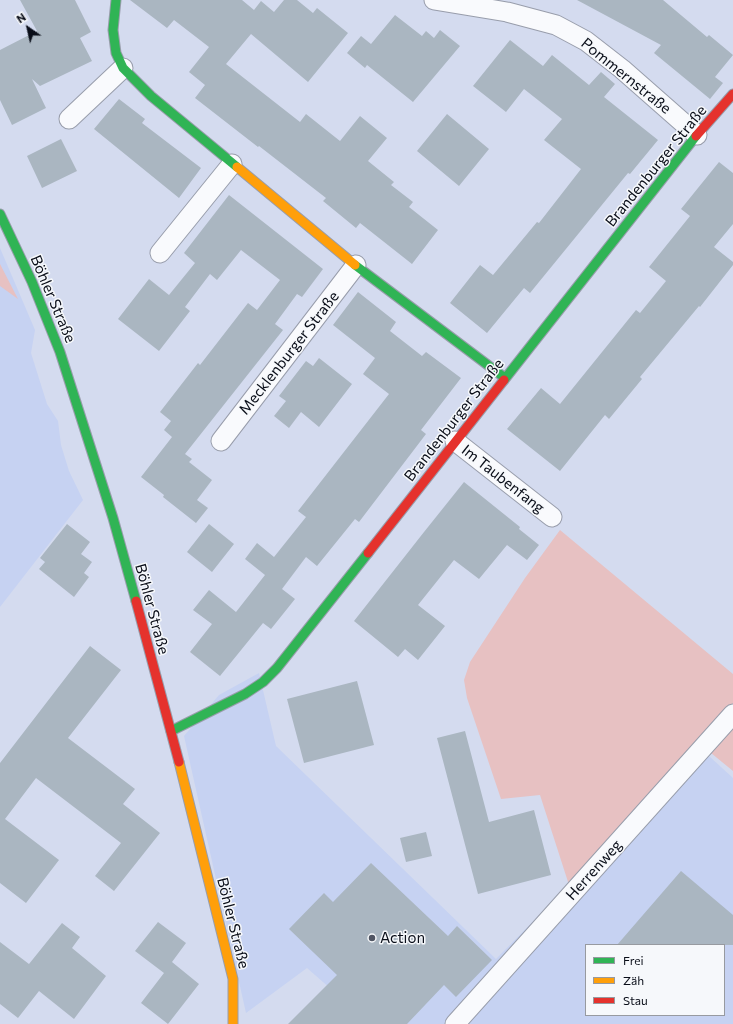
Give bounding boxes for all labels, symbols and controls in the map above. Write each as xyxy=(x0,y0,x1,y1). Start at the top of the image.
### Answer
north arrow xyxy=(8,8,48,48)
text: N xyxy=(14,10,28,25)
street label: Pommernstraße xyxy=(577,34,675,118)
street label: Brandenburger Straße xyxy=(602,102,710,230)
street label: Böhler Straße xyxy=(26,253,80,345)
street label: Mecklenburger Straße xyxy=(235,288,343,418)
street label: Brandenburger Straße xyxy=(401,355,507,485)
street label: Im Taubenfang xyxy=(458,441,548,517)
street label: Böhler Straße xyxy=(131,562,173,656)
street label: Herrenweg xyxy=(562,836,626,904)
street label: Böhler Straße xyxy=(213,876,253,970)
place label: Action xyxy=(380,929,425,947)
marker: Action xyxy=(367,933,377,943)
legend xyxy=(585,944,725,1016)
text: Frei xyxy=(623,953,644,967)
text: Zäh xyxy=(623,973,644,987)
text: Stau xyxy=(623,993,648,1007)

